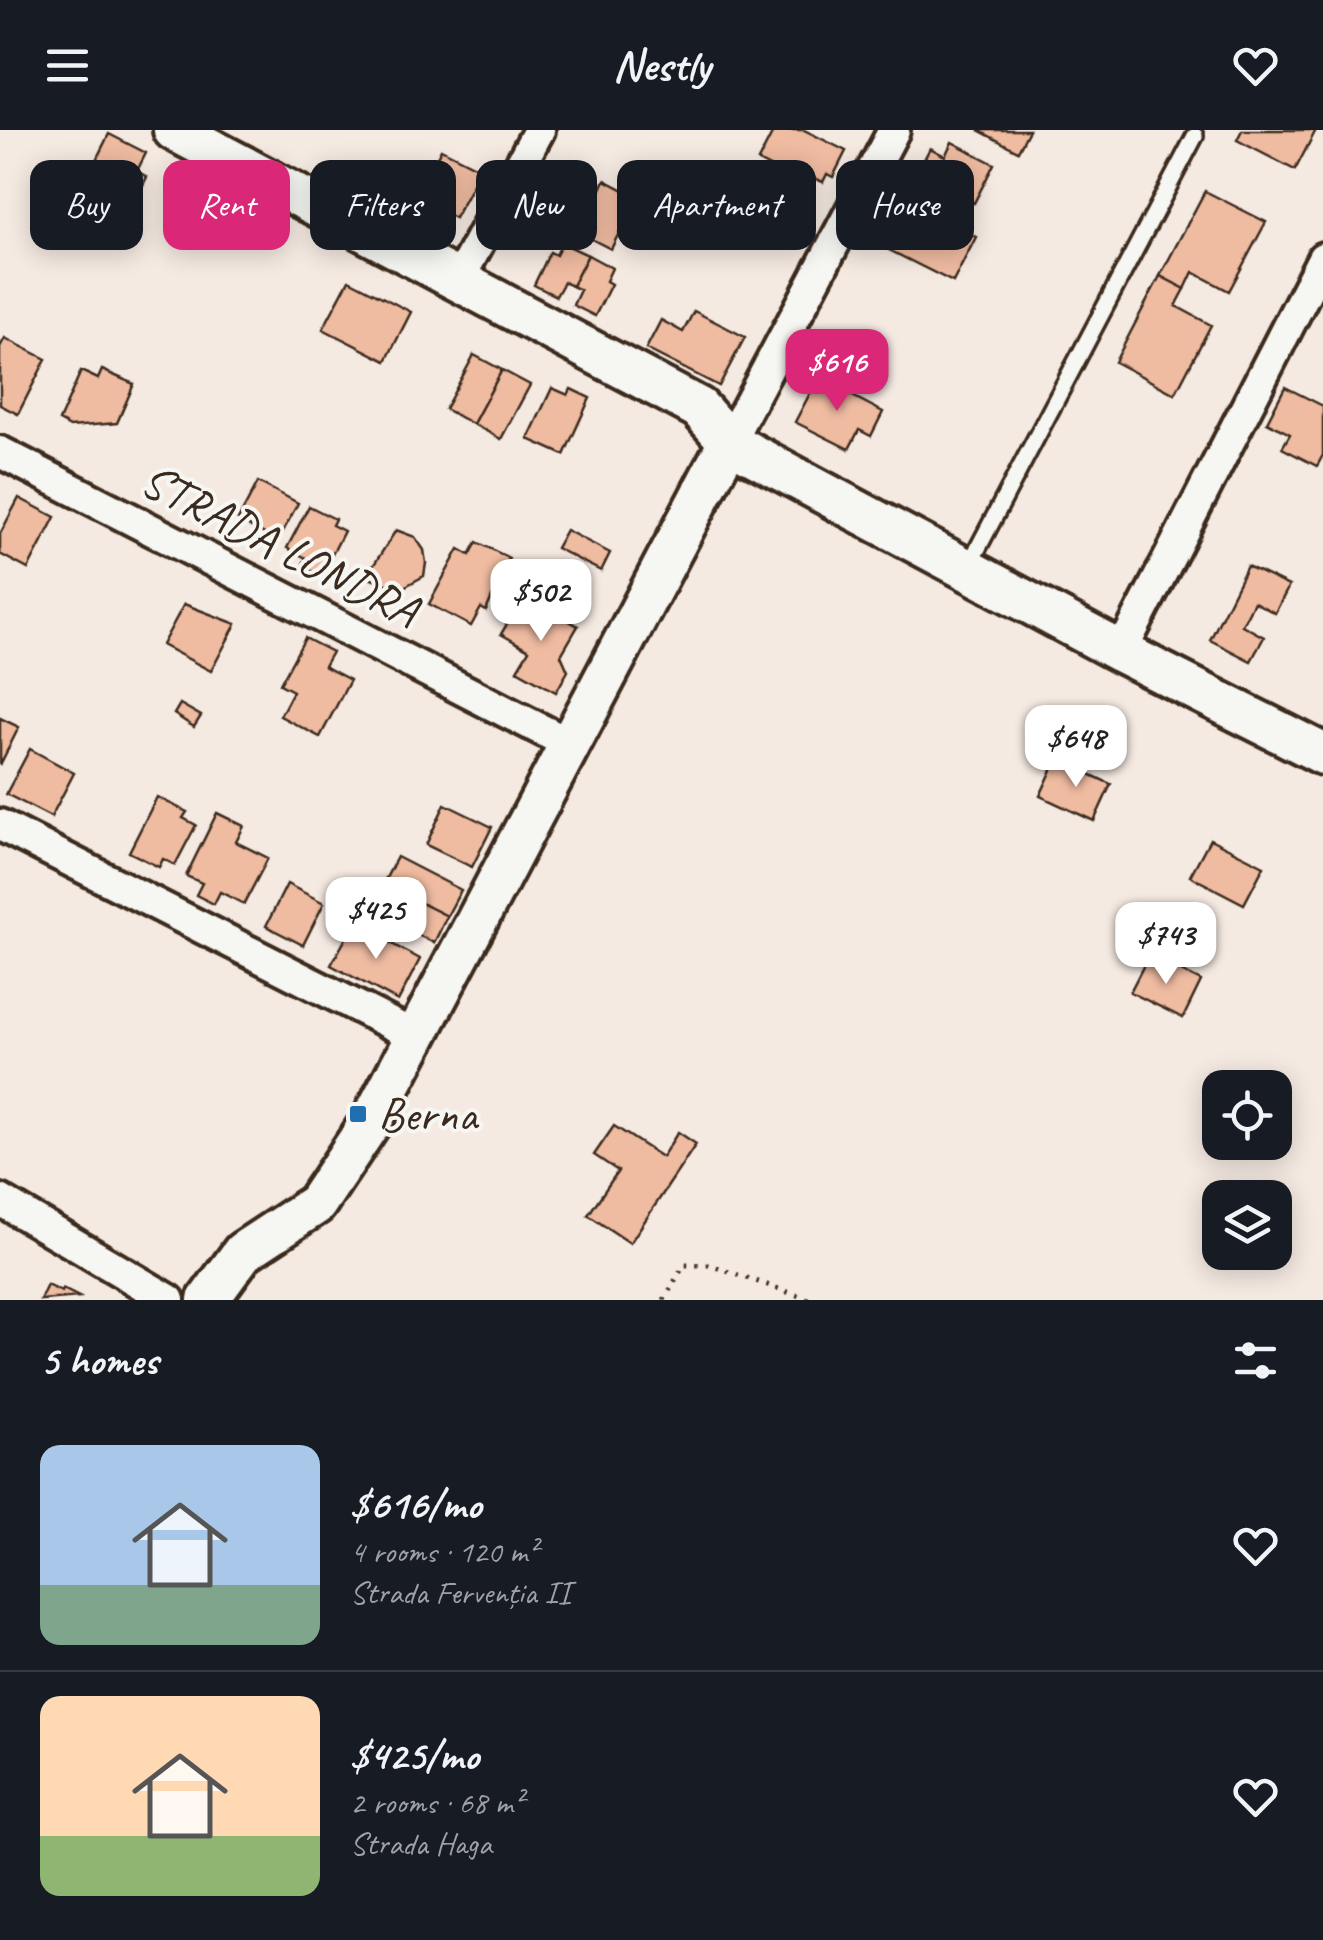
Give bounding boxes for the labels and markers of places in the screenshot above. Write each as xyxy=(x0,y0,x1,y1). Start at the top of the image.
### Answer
pin: $616 xyxy=(778,329,896,414)
pin: $502 xyxy=(482,559,600,644)
pin: $648 xyxy=(1017,705,1135,790)
pin: $425 xyxy=(317,877,435,962)
pin: $743 xyxy=(1107,902,1225,987)
place label: Berna xyxy=(378,1084,479,1144)
marker: Berna xyxy=(347,1103,369,1125)

